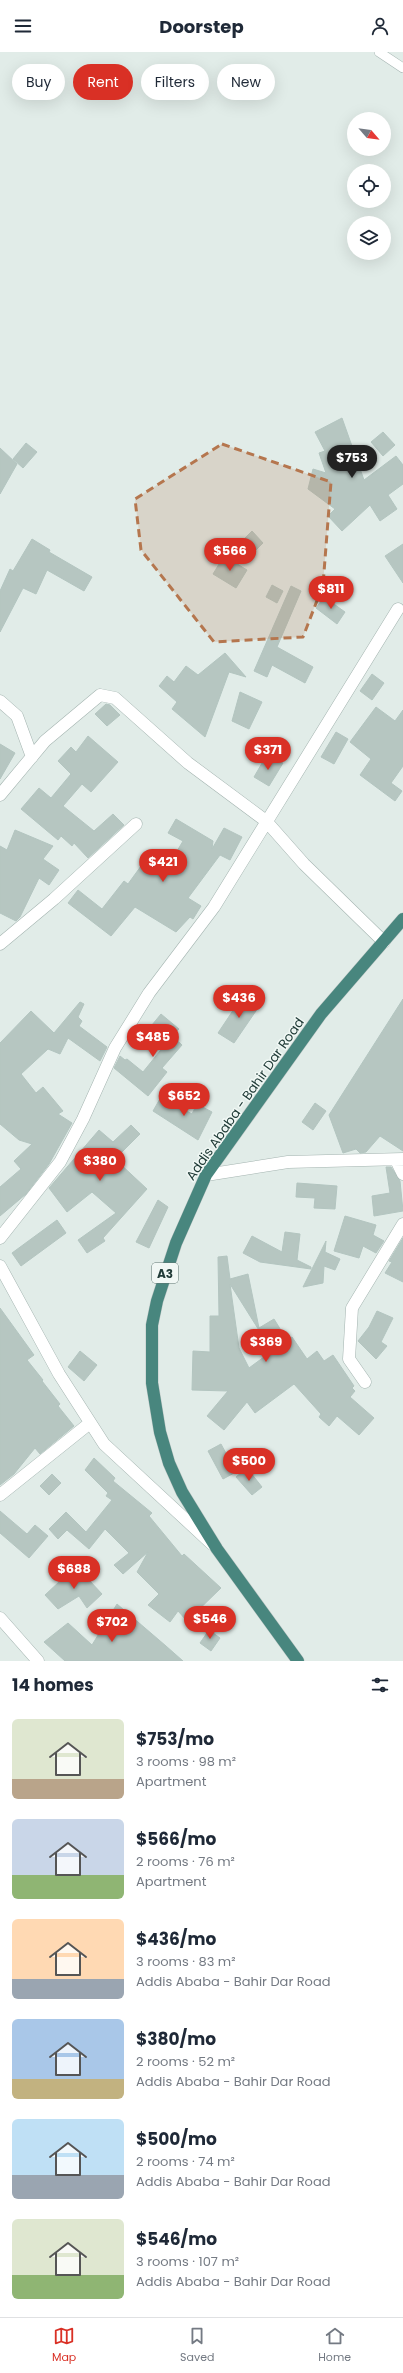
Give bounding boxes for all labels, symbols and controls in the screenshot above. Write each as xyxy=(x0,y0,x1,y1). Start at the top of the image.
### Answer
text: Doorstep xyxy=(159,14,244,39)
icon: menu xyxy=(12,15,34,37)
icon: person xyxy=(369,15,391,37)
chip: Buy xyxy=(12,64,65,100)
chip: Rent xyxy=(73,64,133,100)
chip: Filters xyxy=(141,64,209,100)
chip: New xyxy=(217,64,275,100)
north arrow xyxy=(347,112,391,156)
map controls xyxy=(347,112,391,260)
button: locate xyxy=(347,164,391,208)
button: layers xyxy=(347,216,391,260)
pin: $753 xyxy=(328,445,376,479)
text: $753 xyxy=(336,448,368,467)
pin: $566 xyxy=(206,538,254,572)
text: $566 xyxy=(213,541,247,560)
pin: $811 xyxy=(307,576,355,610)
text: $811 xyxy=(318,579,344,598)
pin: $371 xyxy=(244,737,292,771)
text: $371 xyxy=(254,740,282,759)
pin: $421 xyxy=(139,849,187,883)
text: $421 xyxy=(148,852,178,871)
pin: $436 xyxy=(215,985,263,1019)
text: $436 xyxy=(222,988,256,1007)
street label: Addis Ababa - Bahir Dar Road xyxy=(181,1014,309,1184)
pin: $485 xyxy=(129,1024,177,1058)
text: $485 xyxy=(136,1027,170,1046)
pin: $652 xyxy=(160,1083,208,1117)
text: $652 xyxy=(168,1086,200,1105)
pin: $380 xyxy=(76,1148,124,1182)
text: $380 xyxy=(83,1151,117,1170)
road number: A3 xyxy=(152,1263,178,1283)
pin: $369 xyxy=(242,1329,290,1363)
text: $369 xyxy=(250,1332,282,1351)
pin: $500 xyxy=(225,1448,273,1482)
text: $500 xyxy=(232,1451,266,1470)
pin: $688 xyxy=(50,1556,98,1590)
text: $688 xyxy=(57,1559,91,1578)
pin: $546 xyxy=(186,1606,234,1640)
pin: $702 xyxy=(88,1609,136,1643)
text: $546 xyxy=(193,1609,227,1628)
text: $702 xyxy=(96,1612,128,1631)
text: 14 homes xyxy=(12,1673,94,1697)
icon: filters xyxy=(369,1674,391,1696)
text: $753/mo xyxy=(136,1727,214,1751)
icon: home xyxy=(44,1735,92,1783)
text: 3 rooms · 98 m² xyxy=(136,1752,236,1771)
text: Apartment xyxy=(136,1772,206,1791)
text: $566/mo xyxy=(136,1827,216,1851)
icon: home xyxy=(44,1835,92,1883)
text: 2 rooms · 76 m² xyxy=(136,1852,235,1871)
text: Apartment xyxy=(136,1872,206,1891)
text: $436/mo xyxy=(136,1927,216,1951)
icon: home xyxy=(44,1935,92,1983)
text: 3 rooms · 83 m² xyxy=(136,1952,236,1971)
text: Addis Ababa - Bahir Dar Road xyxy=(136,1972,331,1991)
text: $380/mo xyxy=(136,2027,216,2051)
icon: home xyxy=(44,2035,92,2083)
text: 2 rooms · 52 m² xyxy=(136,2052,235,2071)
text: Addis Ababa - Bahir Dar Road xyxy=(136,2072,331,2091)
text: $500/mo xyxy=(136,2127,217,2151)
icon: home xyxy=(44,2135,92,2183)
text: 2 rooms · 74 m² xyxy=(136,2152,235,2171)
text: Addis Ababa - Bahir Dar Road xyxy=(136,2172,331,2191)
text: $546/mo xyxy=(136,2227,217,2251)
icon: home xyxy=(44,2235,92,2283)
text: 3 rooms · 107 m² xyxy=(136,2252,239,2271)
text: Addis Ababa - Bahir Dar Road xyxy=(136,2272,331,2291)
tab: Map xyxy=(52,2325,76,2366)
tab: Saved xyxy=(180,2325,214,2366)
tab: Home xyxy=(318,2325,351,2366)

